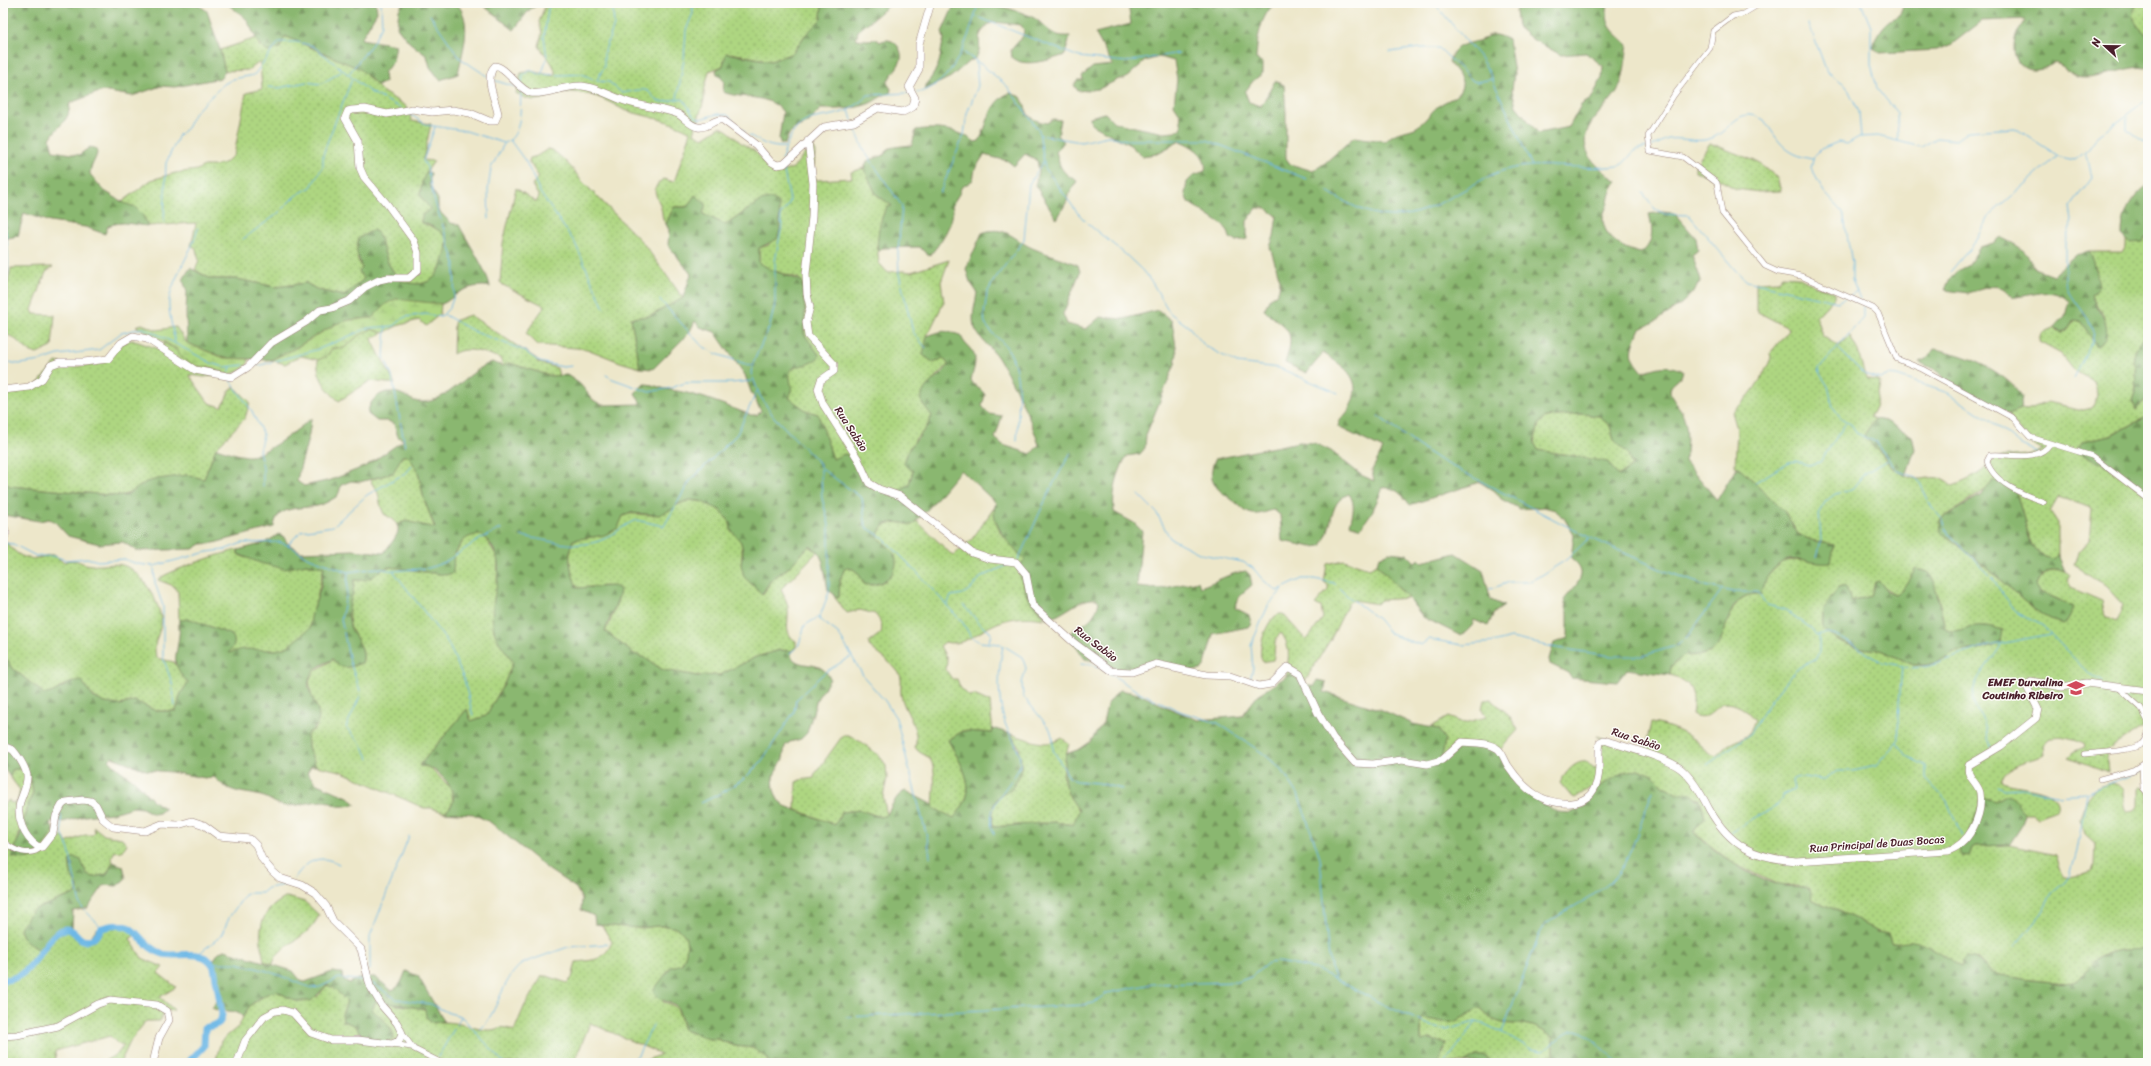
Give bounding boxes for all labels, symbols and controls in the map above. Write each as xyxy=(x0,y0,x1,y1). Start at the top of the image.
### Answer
north arrow xyxy=(2085,26,2125,66)
text: N xyxy=(2086,35,2107,50)
street label: Rua Sabäo xyxy=(829,403,873,456)
street label: Rua Sabäo xyxy=(1070,621,1122,667)
place label: EMEF Durvalina Coutinho Ribeiro xyxy=(1981,673,2063,705)
school or university icon: EMEF Durvalina Coutinho Ribeiro xyxy=(2066,678,2086,698)
street label: Rua Sabäo xyxy=(1609,722,1663,756)
street label: Rua Principal de Duas Bocas xyxy=(1809,830,1945,858)

